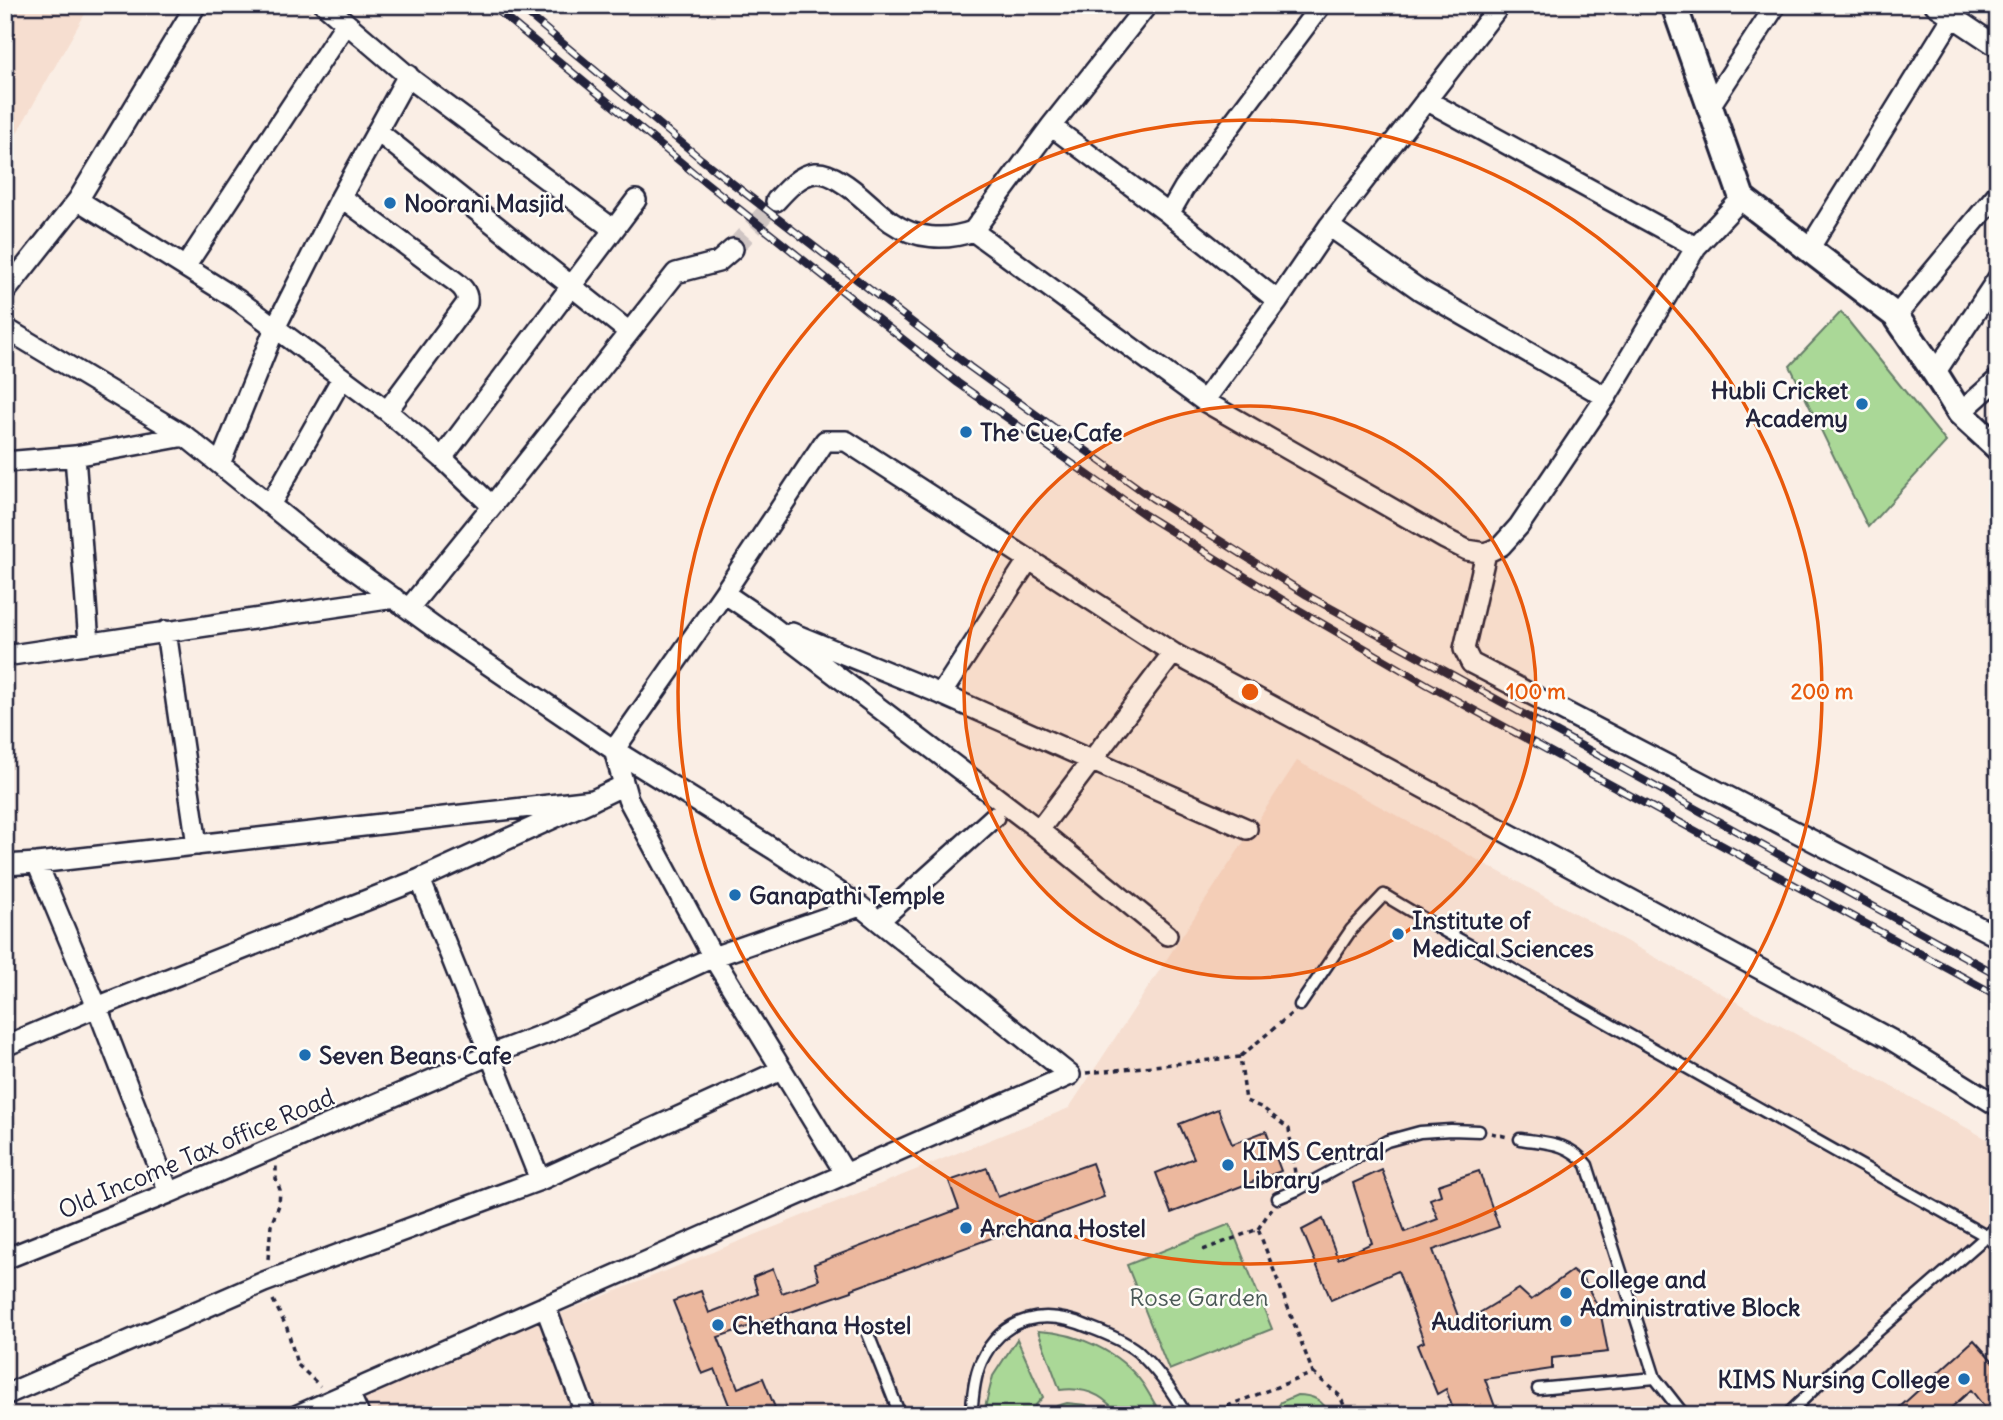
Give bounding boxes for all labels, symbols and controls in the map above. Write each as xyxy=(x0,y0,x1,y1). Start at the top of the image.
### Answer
place label: Noorani Masjid xyxy=(404,188,564,218)
marker: Noorani Masjid xyxy=(382,195,398,211)
place label: Hubli Cricket Academy xyxy=(1711,375,1849,433)
marker: Hubli Cricket Academy xyxy=(1854,396,1870,412)
place label: The Cue Cafe xyxy=(980,417,1123,447)
marker: The Cue Cafe xyxy=(958,424,974,440)
text: 100 m xyxy=(1506,678,1566,705)
text: 200 m xyxy=(1791,678,1854,705)
centre of rings xyxy=(1238,680,1262,704)
place label: Ganapathi Temple xyxy=(749,880,945,910)
marker: Ganapathi Temple xyxy=(727,887,743,903)
place label: Institute of Medical Sciences xyxy=(1412,905,1594,963)
marker: Institute of Medical Sciences xyxy=(1390,926,1406,942)
place label: Seven Beans Cafe xyxy=(319,1040,512,1070)
marker: Seven Beans Cafe xyxy=(297,1047,313,1063)
street label: Old Income Tax office Road xyxy=(54,1081,338,1225)
place label: KIMS Central Library xyxy=(1242,1136,1384,1194)
marker: KIMS Central Library xyxy=(1220,1157,1236,1173)
place label: Archana Hostel xyxy=(980,1213,1146,1243)
marker: Archana Hostel xyxy=(958,1220,974,1236)
place label: College and Administrative Block xyxy=(1580,1264,1800,1322)
park label: Rose Garden xyxy=(1129,1282,1269,1312)
marker: College and Administrative Block xyxy=(1558,1285,1574,1301)
place label: Auditorium xyxy=(1431,1306,1552,1336)
place label: Chethana Hostel xyxy=(732,1310,911,1340)
marker: Auditorium xyxy=(1558,1313,1574,1329)
marker: Chethana Hostel xyxy=(710,1317,726,1333)
place label: KIMS Nursing College xyxy=(1718,1364,1950,1394)
marker: KIMS Nursing College xyxy=(1956,1371,1972,1387)

